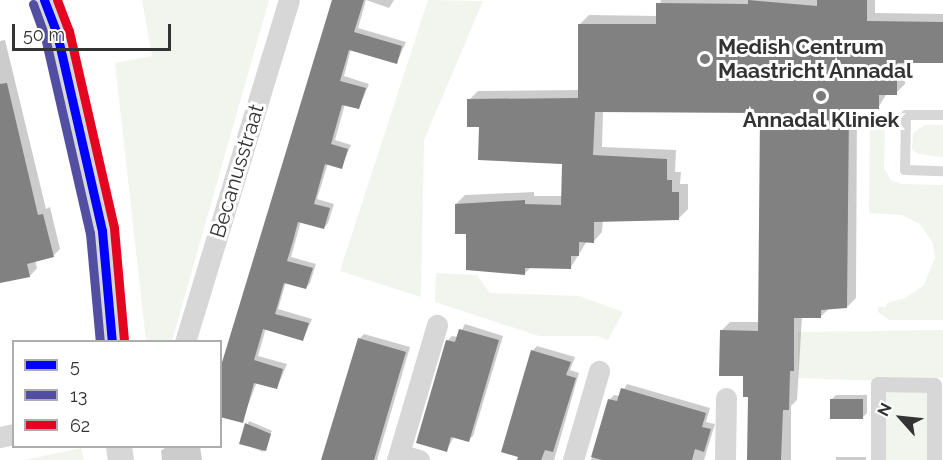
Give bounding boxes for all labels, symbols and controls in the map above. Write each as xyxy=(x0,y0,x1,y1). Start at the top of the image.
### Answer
scale bar xyxy=(15,12,174,50)
text: 50 m xyxy=(23,24,65,45)
place label: Medish Centrum Maastricht Annadal xyxy=(718,34,913,84)
marker: Medish Centrum Maastricht Annadal xyxy=(696,50,714,68)
marker: Annadal Kliniek xyxy=(812,87,830,105)
street label: Becanusstraat xyxy=(205,101,269,241)
place label: Annadal Kliniek xyxy=(742,107,900,133)
legend xyxy=(12,340,222,448)
text: 5 xyxy=(70,355,80,376)
text: 13 xyxy=(70,385,87,406)
north arrow xyxy=(871,388,931,448)
text: N xyxy=(873,400,896,419)
text: 62 xyxy=(70,415,90,436)

